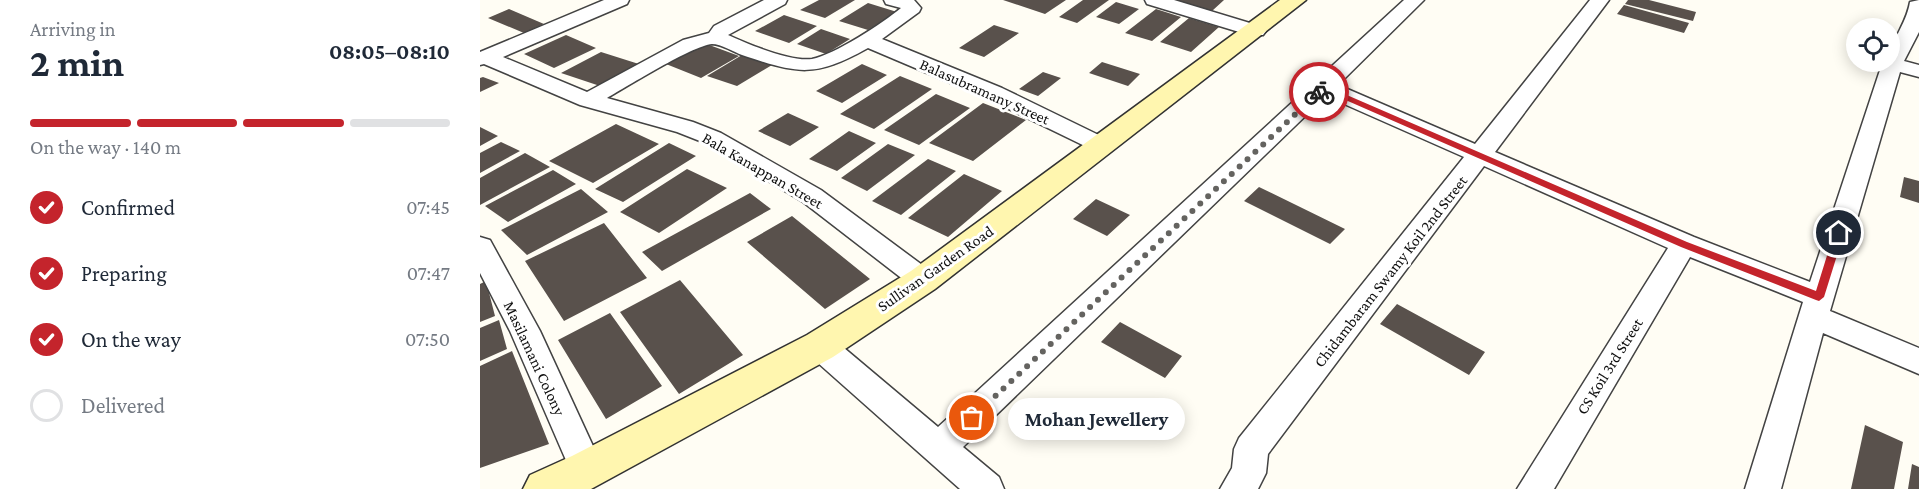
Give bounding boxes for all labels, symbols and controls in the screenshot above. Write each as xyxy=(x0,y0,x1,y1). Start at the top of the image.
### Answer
text: Arriving in xyxy=(30,18,115,40)
map controls xyxy=(1846,18,1900,72)
button: locate xyxy=(1846,18,1900,72)
text: 08:05–08:10 xyxy=(329,39,450,64)
text: 2 min xyxy=(30,41,124,84)
street label: Balasubramany Street xyxy=(917,55,1053,129)
courier xyxy=(1289,62,1349,122)
icon: bike xyxy=(1303,76,1336,109)
street label: Bala Kanappan Street xyxy=(699,129,827,213)
text: On the way · 140 m xyxy=(30,136,181,158)
street label: Chidambaram Swamy Koil 2nd Street xyxy=(1310,172,1472,371)
icon: check xyxy=(30,191,63,224)
text: Confirmed xyxy=(81,195,175,220)
text: 07:45 xyxy=(406,196,450,218)
pin xyxy=(1813,207,1864,258)
icon: home xyxy=(1822,216,1855,249)
street label: Sullivan Garden Road xyxy=(874,222,997,315)
icon: check xyxy=(30,257,63,290)
text: Preparing xyxy=(81,261,167,286)
text: 07:47 xyxy=(407,262,450,284)
street label: Masilamani Colony xyxy=(500,298,569,419)
street label: CS Koil 3rd Street xyxy=(1573,314,1646,417)
icon: check xyxy=(30,323,63,356)
text: On the way xyxy=(81,327,181,352)
text: 07:50 xyxy=(405,328,450,350)
pin xyxy=(946,392,997,443)
text: Delivered xyxy=(81,393,165,418)
callout: Mohan Jewellery xyxy=(1008,397,1185,439)
icon: bag xyxy=(955,401,988,434)
text: Mohan Jewellery xyxy=(1025,408,1168,430)

